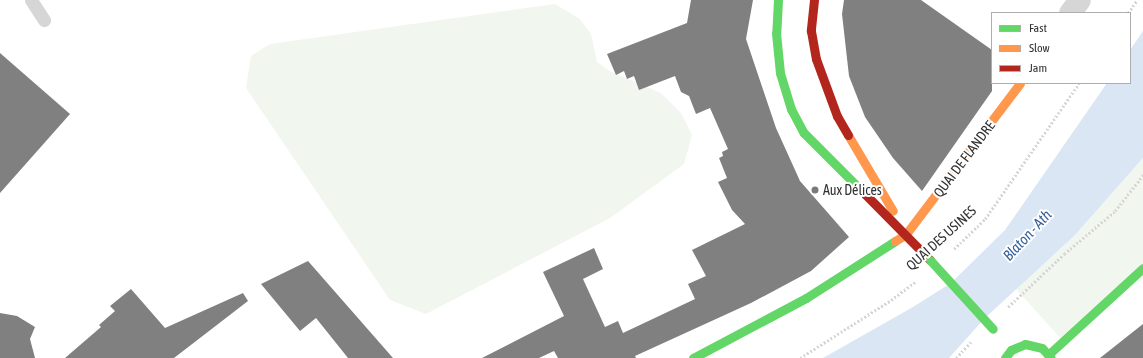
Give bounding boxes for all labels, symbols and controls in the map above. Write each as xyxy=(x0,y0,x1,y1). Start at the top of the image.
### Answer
legend xyxy=(991,12,1131,84)
text: Fast xyxy=(1029,21,1047,35)
text: Slow xyxy=(1029,41,1050,55)
text: Jam xyxy=(1029,61,1047,75)
street label: QUAI DE FLANDRE xyxy=(930,117,998,201)
place label: Aux Délices xyxy=(823,182,882,198)
marker: Aux Délices xyxy=(810,185,820,195)
street label: QUAI DES USINES xyxy=(903,202,979,274)
water label: Blaton - Ath xyxy=(999,206,1055,264)

